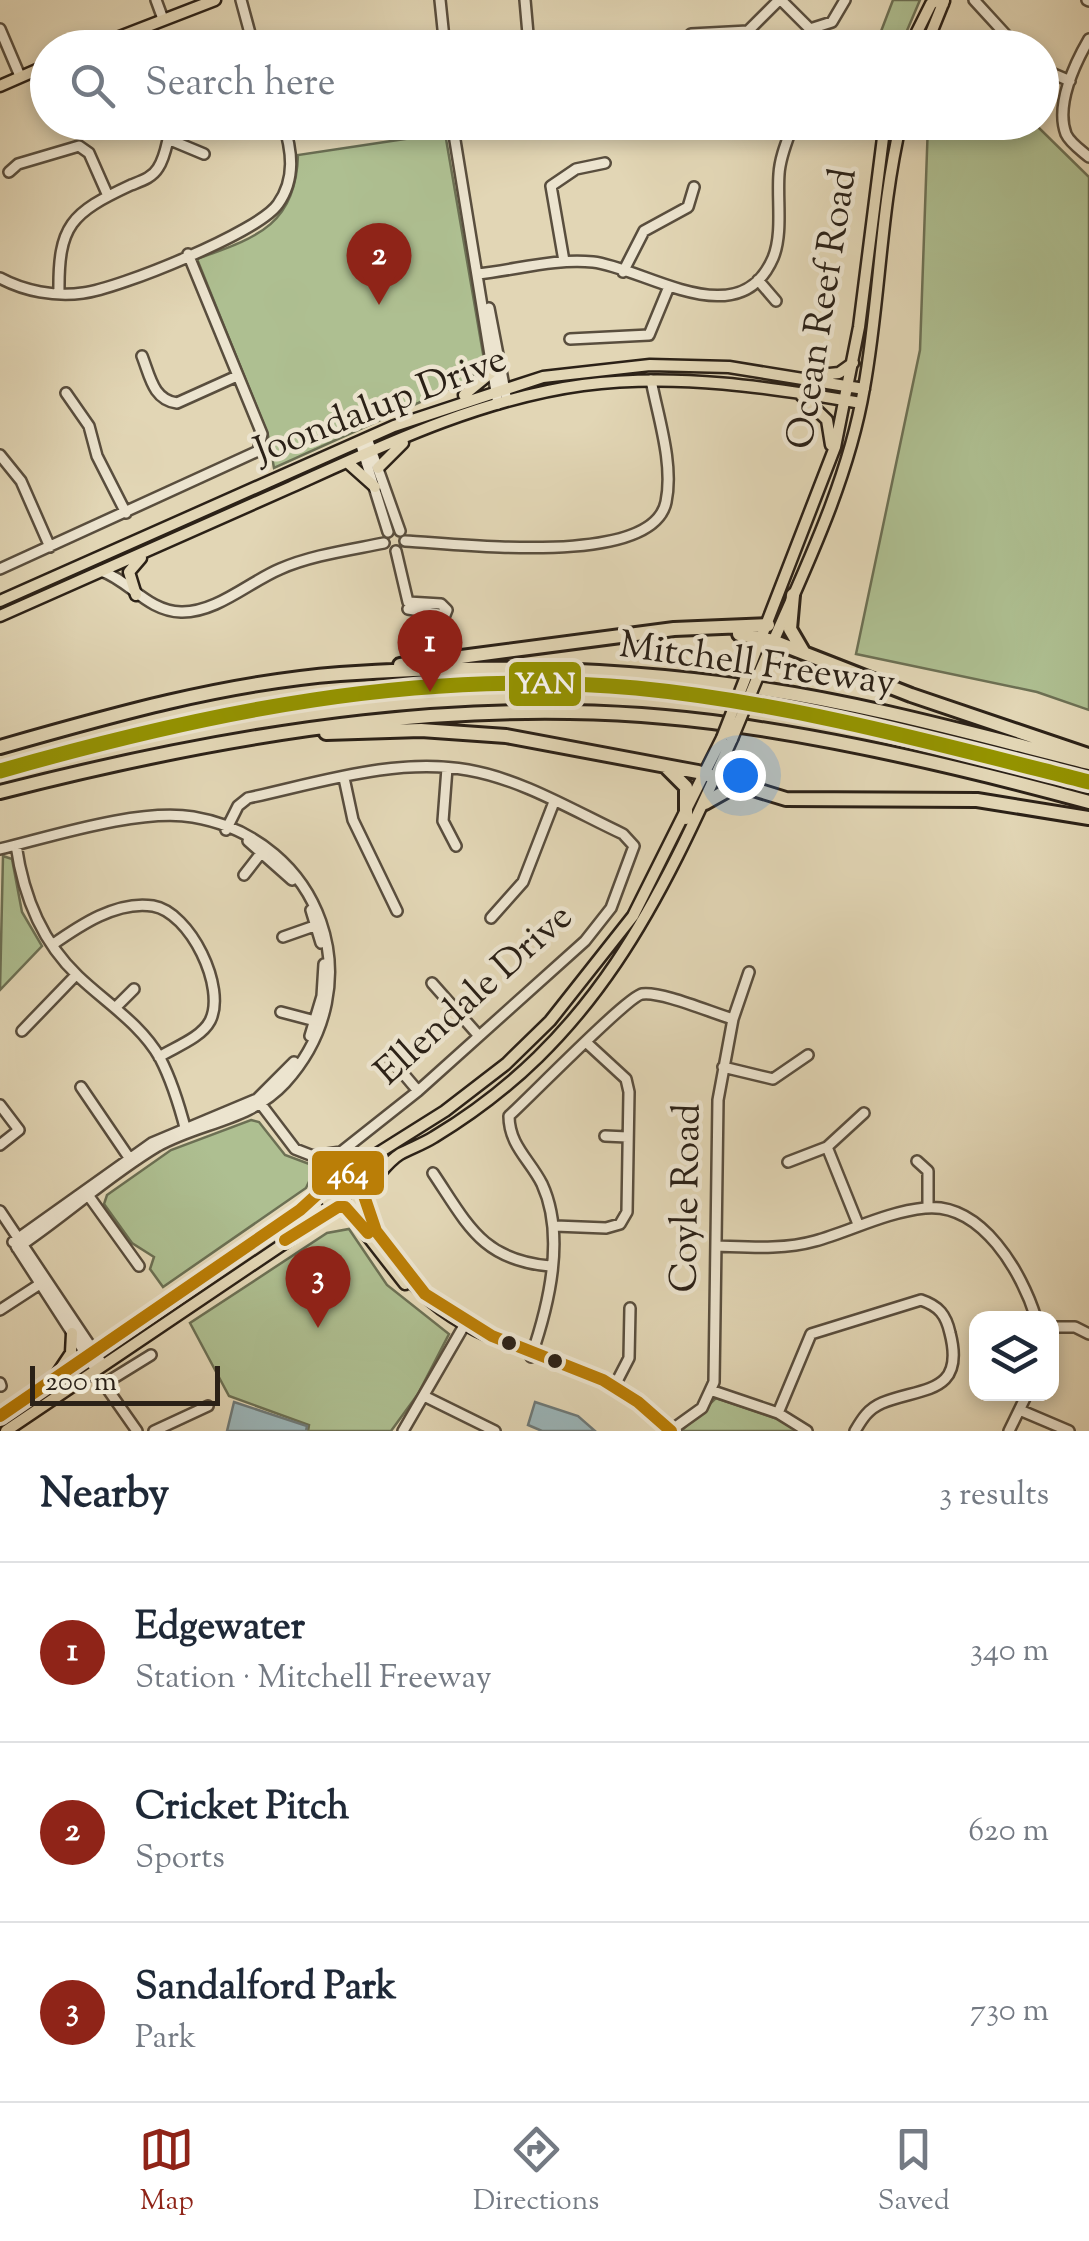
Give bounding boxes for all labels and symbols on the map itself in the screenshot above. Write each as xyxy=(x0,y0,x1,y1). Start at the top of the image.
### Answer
street label: Ocean Reef Road xyxy=(775,165,873,453)
pin: 2 xyxy=(346,222,412,305)
street label: Joondalup Drive xyxy=(245,334,515,481)
pin: 1 xyxy=(398,610,462,692)
street label: Mitchell Freeway xyxy=(616,620,899,712)
line badge: YAN xyxy=(507,660,583,708)
text: YAN xyxy=(514,666,576,706)
your location xyxy=(715,750,766,801)
street label: Ellendale Drive xyxy=(364,892,586,1100)
street label: Coyle Road xyxy=(659,1103,717,1293)
line badge: 464 xyxy=(310,1149,386,1197)
text: 464 xyxy=(326,1156,369,1196)
pin: 3 xyxy=(286,1246,350,1328)
unlabelled marker xyxy=(499,1333,519,1353)
unlabelled marker xyxy=(545,1351,565,1371)
scale bar xyxy=(30,1361,220,1406)

